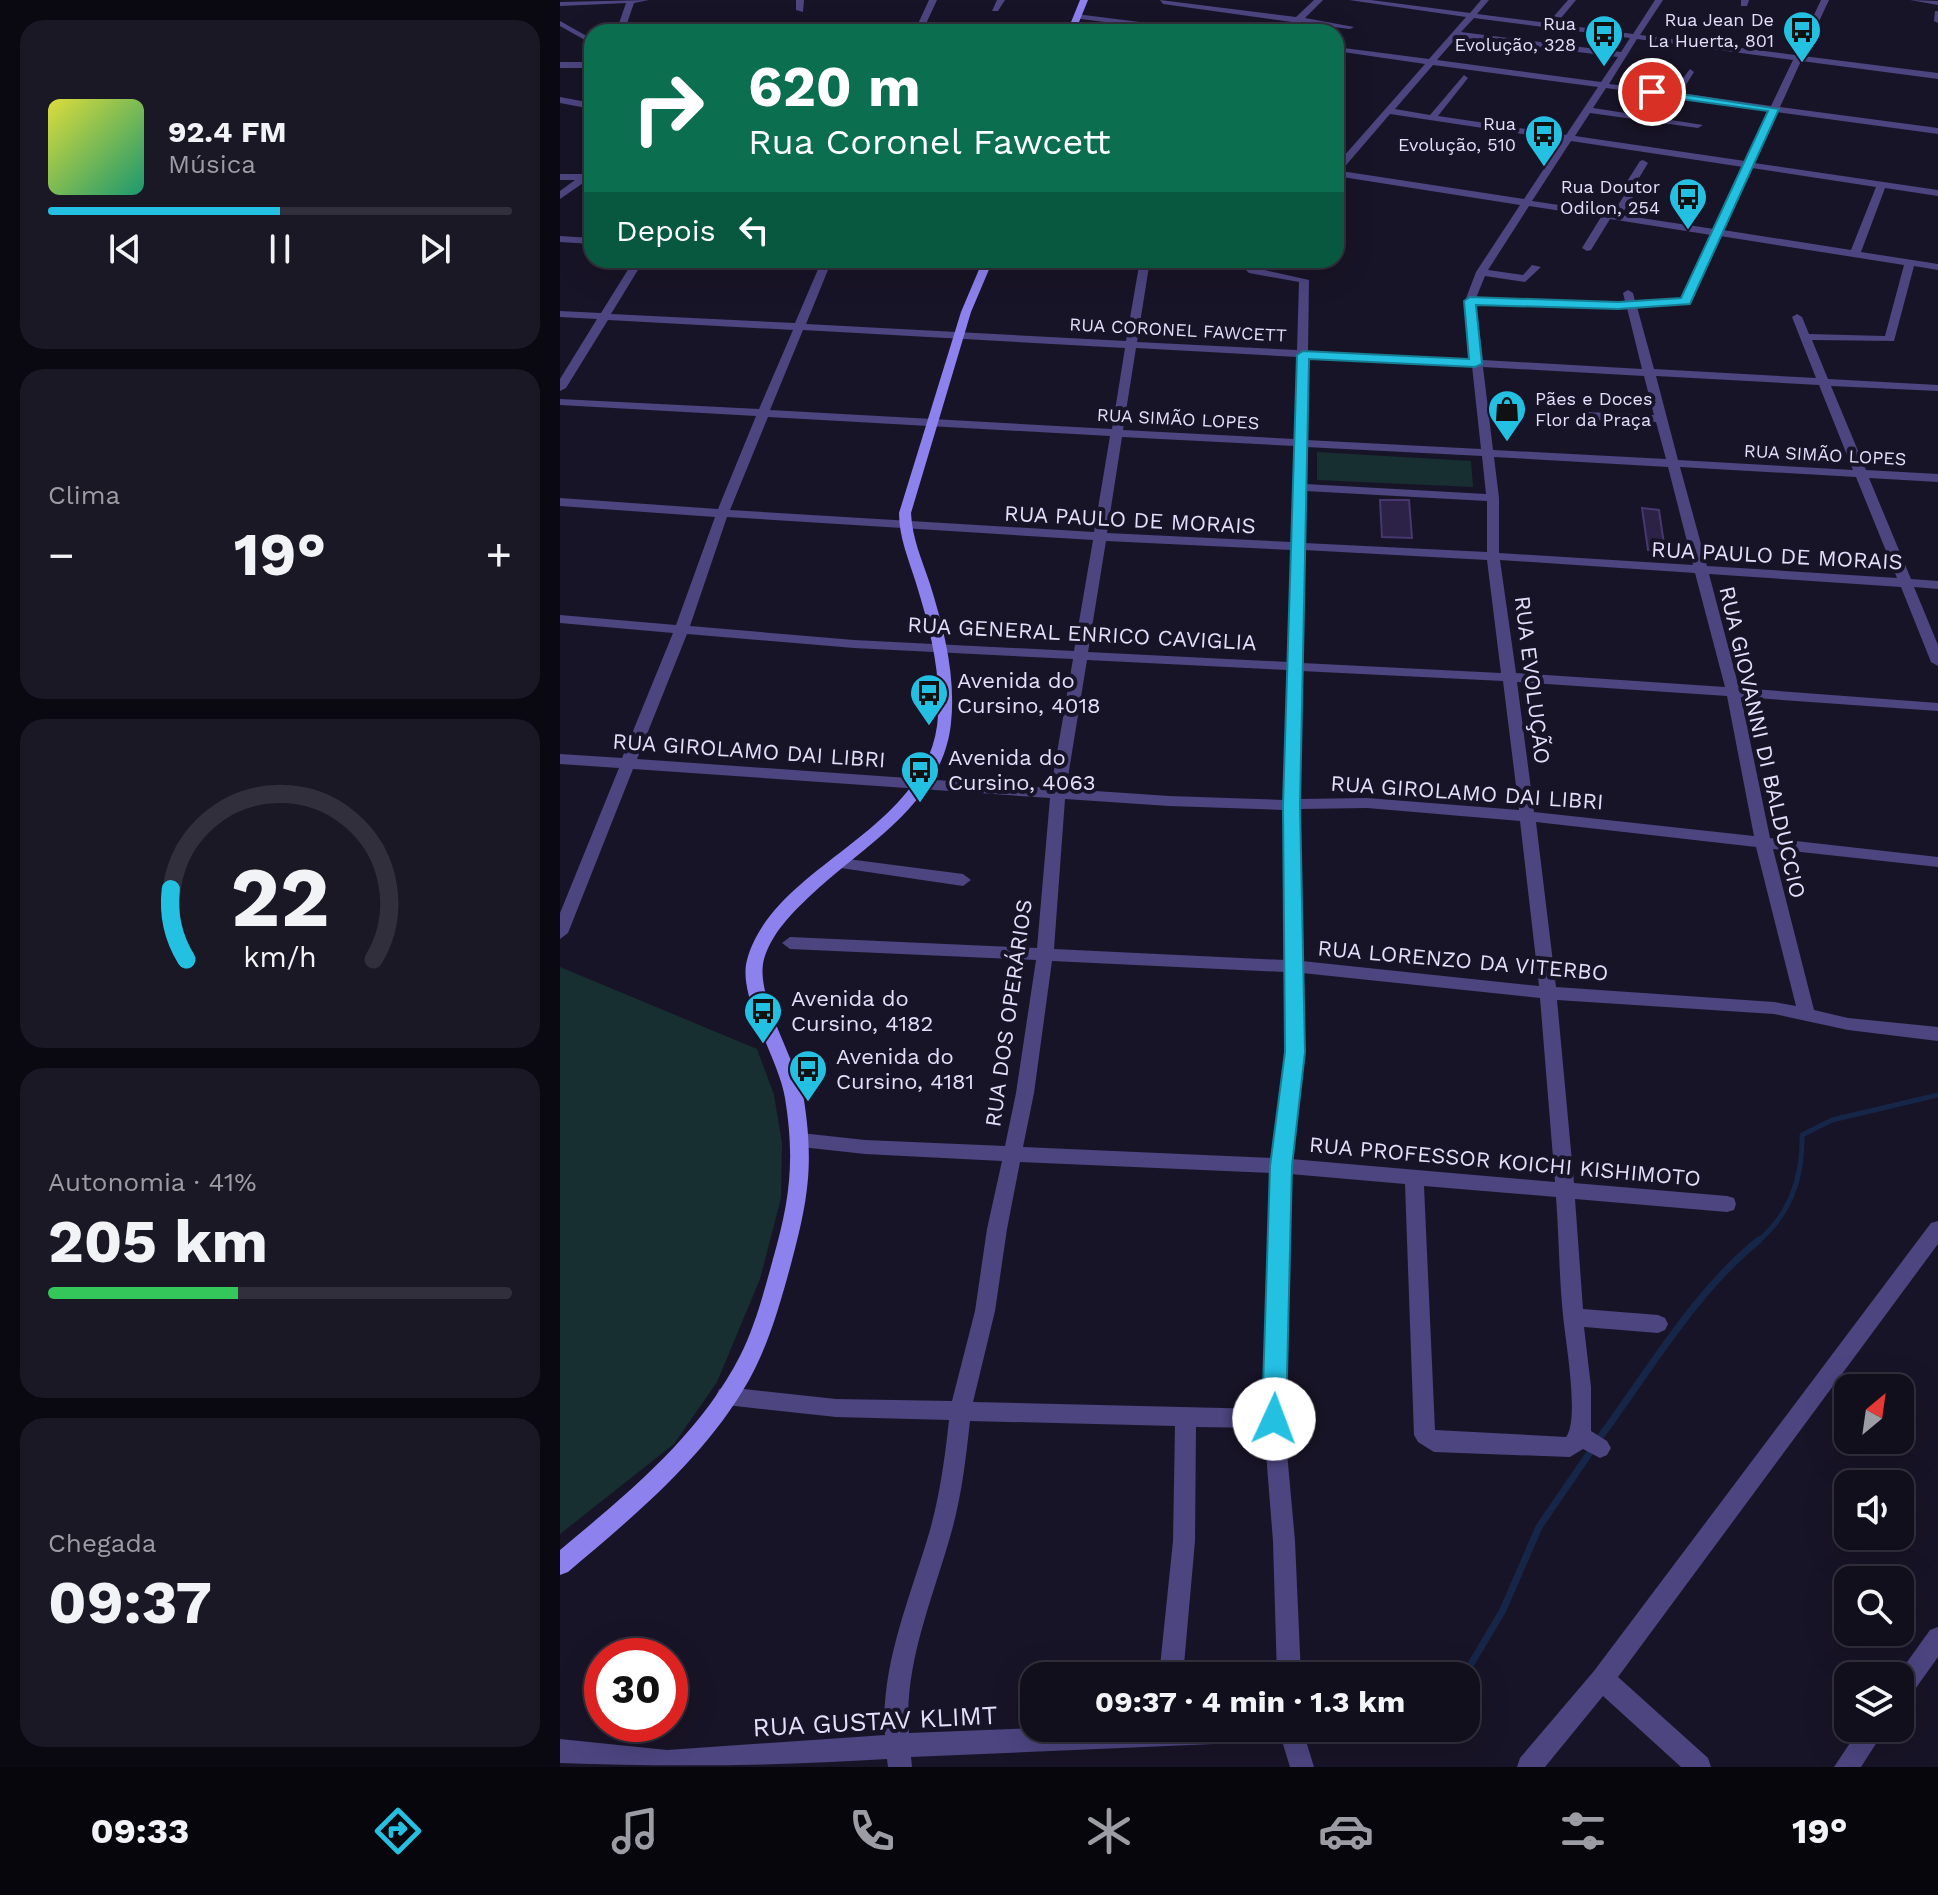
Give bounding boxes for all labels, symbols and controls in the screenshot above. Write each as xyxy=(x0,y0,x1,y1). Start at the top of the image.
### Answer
place label: Rua Jean De La Huerta, 801 xyxy=(1648,9,1774,51)
bus stop icon: Rua Jean De La Huerta, 801 xyxy=(1781,9,1823,64)
place label: Rua Evolução, 328 xyxy=(1455,13,1576,55)
bus stop icon: Rua Evolução, 328 xyxy=(1583,13,1625,68)
text: 620 m xyxy=(748,54,921,120)
icon: right xyxy=(616,56,720,160)
pin xyxy=(1618,58,1686,126)
icon: arrive xyxy=(1630,70,1674,114)
place label: Rua Evolução, 510 xyxy=(1398,113,1516,155)
bus stop icon: Rua Evolução, 510 xyxy=(1523,113,1565,168)
text: 92.4 FM xyxy=(168,114,287,149)
text: Rua Coronel Fawcett xyxy=(748,121,1111,163)
text: Música xyxy=(168,149,256,179)
place label: Rua Doutor Odilon, 254 xyxy=(1560,176,1660,218)
bus stop icon: Rua Doutor Odilon, 254 xyxy=(1667,176,1709,231)
icon: left xyxy=(732,208,776,252)
text: Depois xyxy=(616,213,716,248)
icon: previous xyxy=(103,227,147,271)
icon: pause xyxy=(258,227,302,271)
icon: next xyxy=(413,227,457,271)
street label: RUA CORONEL FAWCETT xyxy=(1069,313,1287,346)
shop icon: Pães e Doces Flor da Praça xyxy=(1486,388,1528,443)
place label: Pães e Doces Flor da Praça xyxy=(1535,388,1652,430)
street label: RUA SIMÃO LOPES xyxy=(1096,404,1260,433)
street label: RUA SIMÃO LOPES xyxy=(1743,440,1907,469)
text: Clima xyxy=(48,480,120,510)
street label: RUA PAULO DE MORAIS xyxy=(1004,500,1256,539)
text: 19° xyxy=(234,519,326,590)
text: − xyxy=(48,529,75,581)
text: + xyxy=(485,529,512,581)
street label: RUA PAULO DE MORAIS xyxy=(1651,536,1903,575)
street label: RUA GIOVANNI DI BALDUCCIO xyxy=(1714,584,1811,901)
street label: RUA EVOLUÇÃO xyxy=(1510,595,1555,766)
street label: RUA GENERAL ENRICO CAVIGLIA xyxy=(907,612,1257,655)
place label: Avenida do Cursino, 4018 xyxy=(957,668,1101,718)
bus stop icon: Avenida do Cursino, 4018 xyxy=(908,672,950,727)
street label: RUA GIROLAMO DAI LIBRI xyxy=(612,728,886,773)
place label: Avenida do Cursino, 4063 xyxy=(948,745,1096,795)
bus stop icon: Avenida do Cursino, 4063 xyxy=(899,749,941,804)
street label: RUA GIROLAMO DAI LIBRI xyxy=(1330,770,1604,815)
text: 22 xyxy=(230,848,330,945)
street label: RUA DOS OPERÁRIOS xyxy=(980,898,1037,1128)
street label: RUA LORENZO DA VITERBO xyxy=(1317,935,1609,986)
text: km/h xyxy=(243,940,317,974)
place label: Avenida do Cursino, 4182 xyxy=(791,986,933,1036)
bus stop icon: Avenida do Cursino, 4182 xyxy=(742,990,784,1045)
place label: Avenida do Cursino, 4181 xyxy=(836,1044,974,1094)
bus stop icon: Avenida do Cursino, 4181 xyxy=(787,1048,829,1103)
street label: RUA PROFESSOR KOICHI KISHIMOTO xyxy=(1308,1132,1702,1191)
text: Autonomia · 41% xyxy=(48,1167,256,1197)
text: 205 km xyxy=(48,1206,268,1277)
north arrow xyxy=(1834,1374,1914,1454)
map controls xyxy=(1834,1374,1914,1742)
position arrow xyxy=(1232,1377,1316,1461)
button: sound xyxy=(1834,1470,1914,1550)
text: Chegada xyxy=(48,1528,157,1558)
button: search xyxy=(1834,1566,1914,1646)
text: 09:37 xyxy=(48,1567,212,1638)
speed limit sign: 30 xyxy=(584,1638,688,1742)
button: layers xyxy=(1834,1662,1914,1742)
text: 09:37 · 4 min · 1.3 km xyxy=(1095,1684,1405,1719)
street label: RUA GUSTAV KLIMT xyxy=(752,1700,998,1742)
icon: directions xyxy=(370,1803,426,1859)
icon: music xyxy=(607,1803,663,1859)
icon: phone xyxy=(844,1803,900,1859)
icon: climate xyxy=(1081,1803,1137,1859)
icon: car xyxy=(1318,1803,1374,1859)
icon: filters xyxy=(1555,1803,1611,1859)
text: 09:33 xyxy=(90,1810,189,1852)
text: 19° xyxy=(1792,1810,1847,1852)

